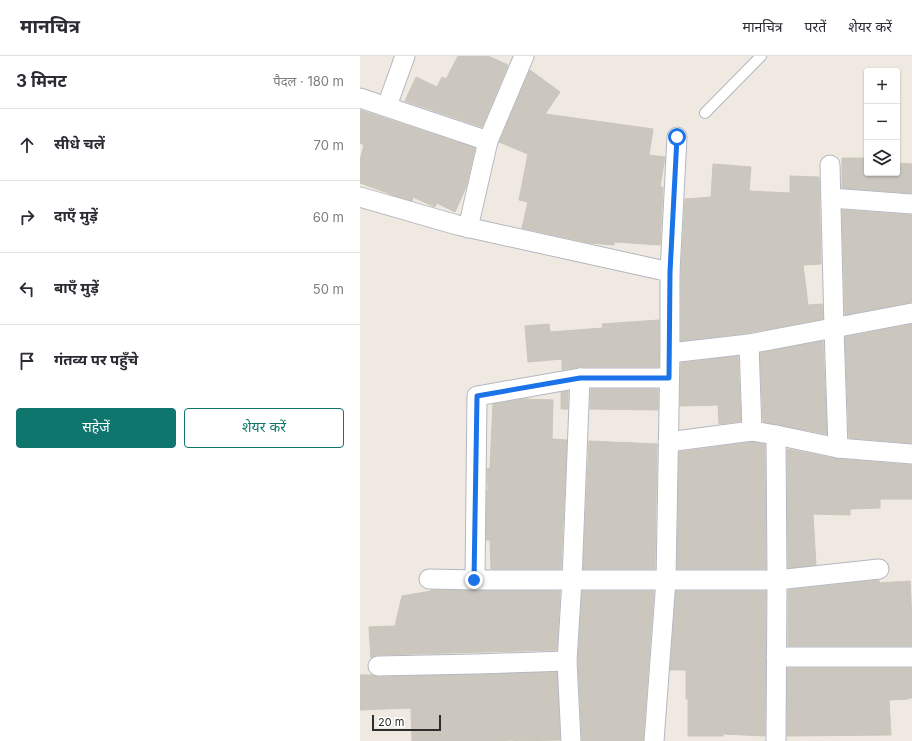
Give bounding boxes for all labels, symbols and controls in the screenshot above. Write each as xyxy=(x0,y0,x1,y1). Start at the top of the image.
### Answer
text: मानचित्र xyxy=(20,15,80,38)
text: मानचित्र xyxy=(743,18,783,35)
text: परतें xyxy=(805,18,826,35)
text: शेयर करें xyxy=(848,18,892,35)
map controls xyxy=(864,68,900,176)
button: + xyxy=(864,68,900,104)
text: 3 मिनट xyxy=(16,71,67,91)
text: पैदल · 180 m xyxy=(273,73,344,89)
button: − xyxy=(864,104,900,140)
route start xyxy=(668,128,686,146)
icon: ahead xyxy=(16,134,38,156)
text: सीधे चलें xyxy=(54,134,105,153)
text: 70 m xyxy=(314,137,344,153)
button: layers xyxy=(864,140,900,176)
icon: right xyxy=(16,206,38,228)
text: दाएँ मुड़ें xyxy=(54,206,98,225)
text: 60 m xyxy=(313,209,344,225)
icon: left xyxy=(16,278,38,300)
text: बाएँ मुड़ें xyxy=(54,278,99,297)
text: 50 m xyxy=(313,281,344,297)
icon: arrive xyxy=(16,350,38,372)
text: गंतव्य पर पहुँचे xyxy=(54,350,138,369)
button: सहेजें xyxy=(16,408,176,448)
button: शेयर करें xyxy=(184,408,344,448)
route end xyxy=(465,571,483,589)
scale bar xyxy=(372,713,441,732)
text: 20 m xyxy=(378,715,404,729)

